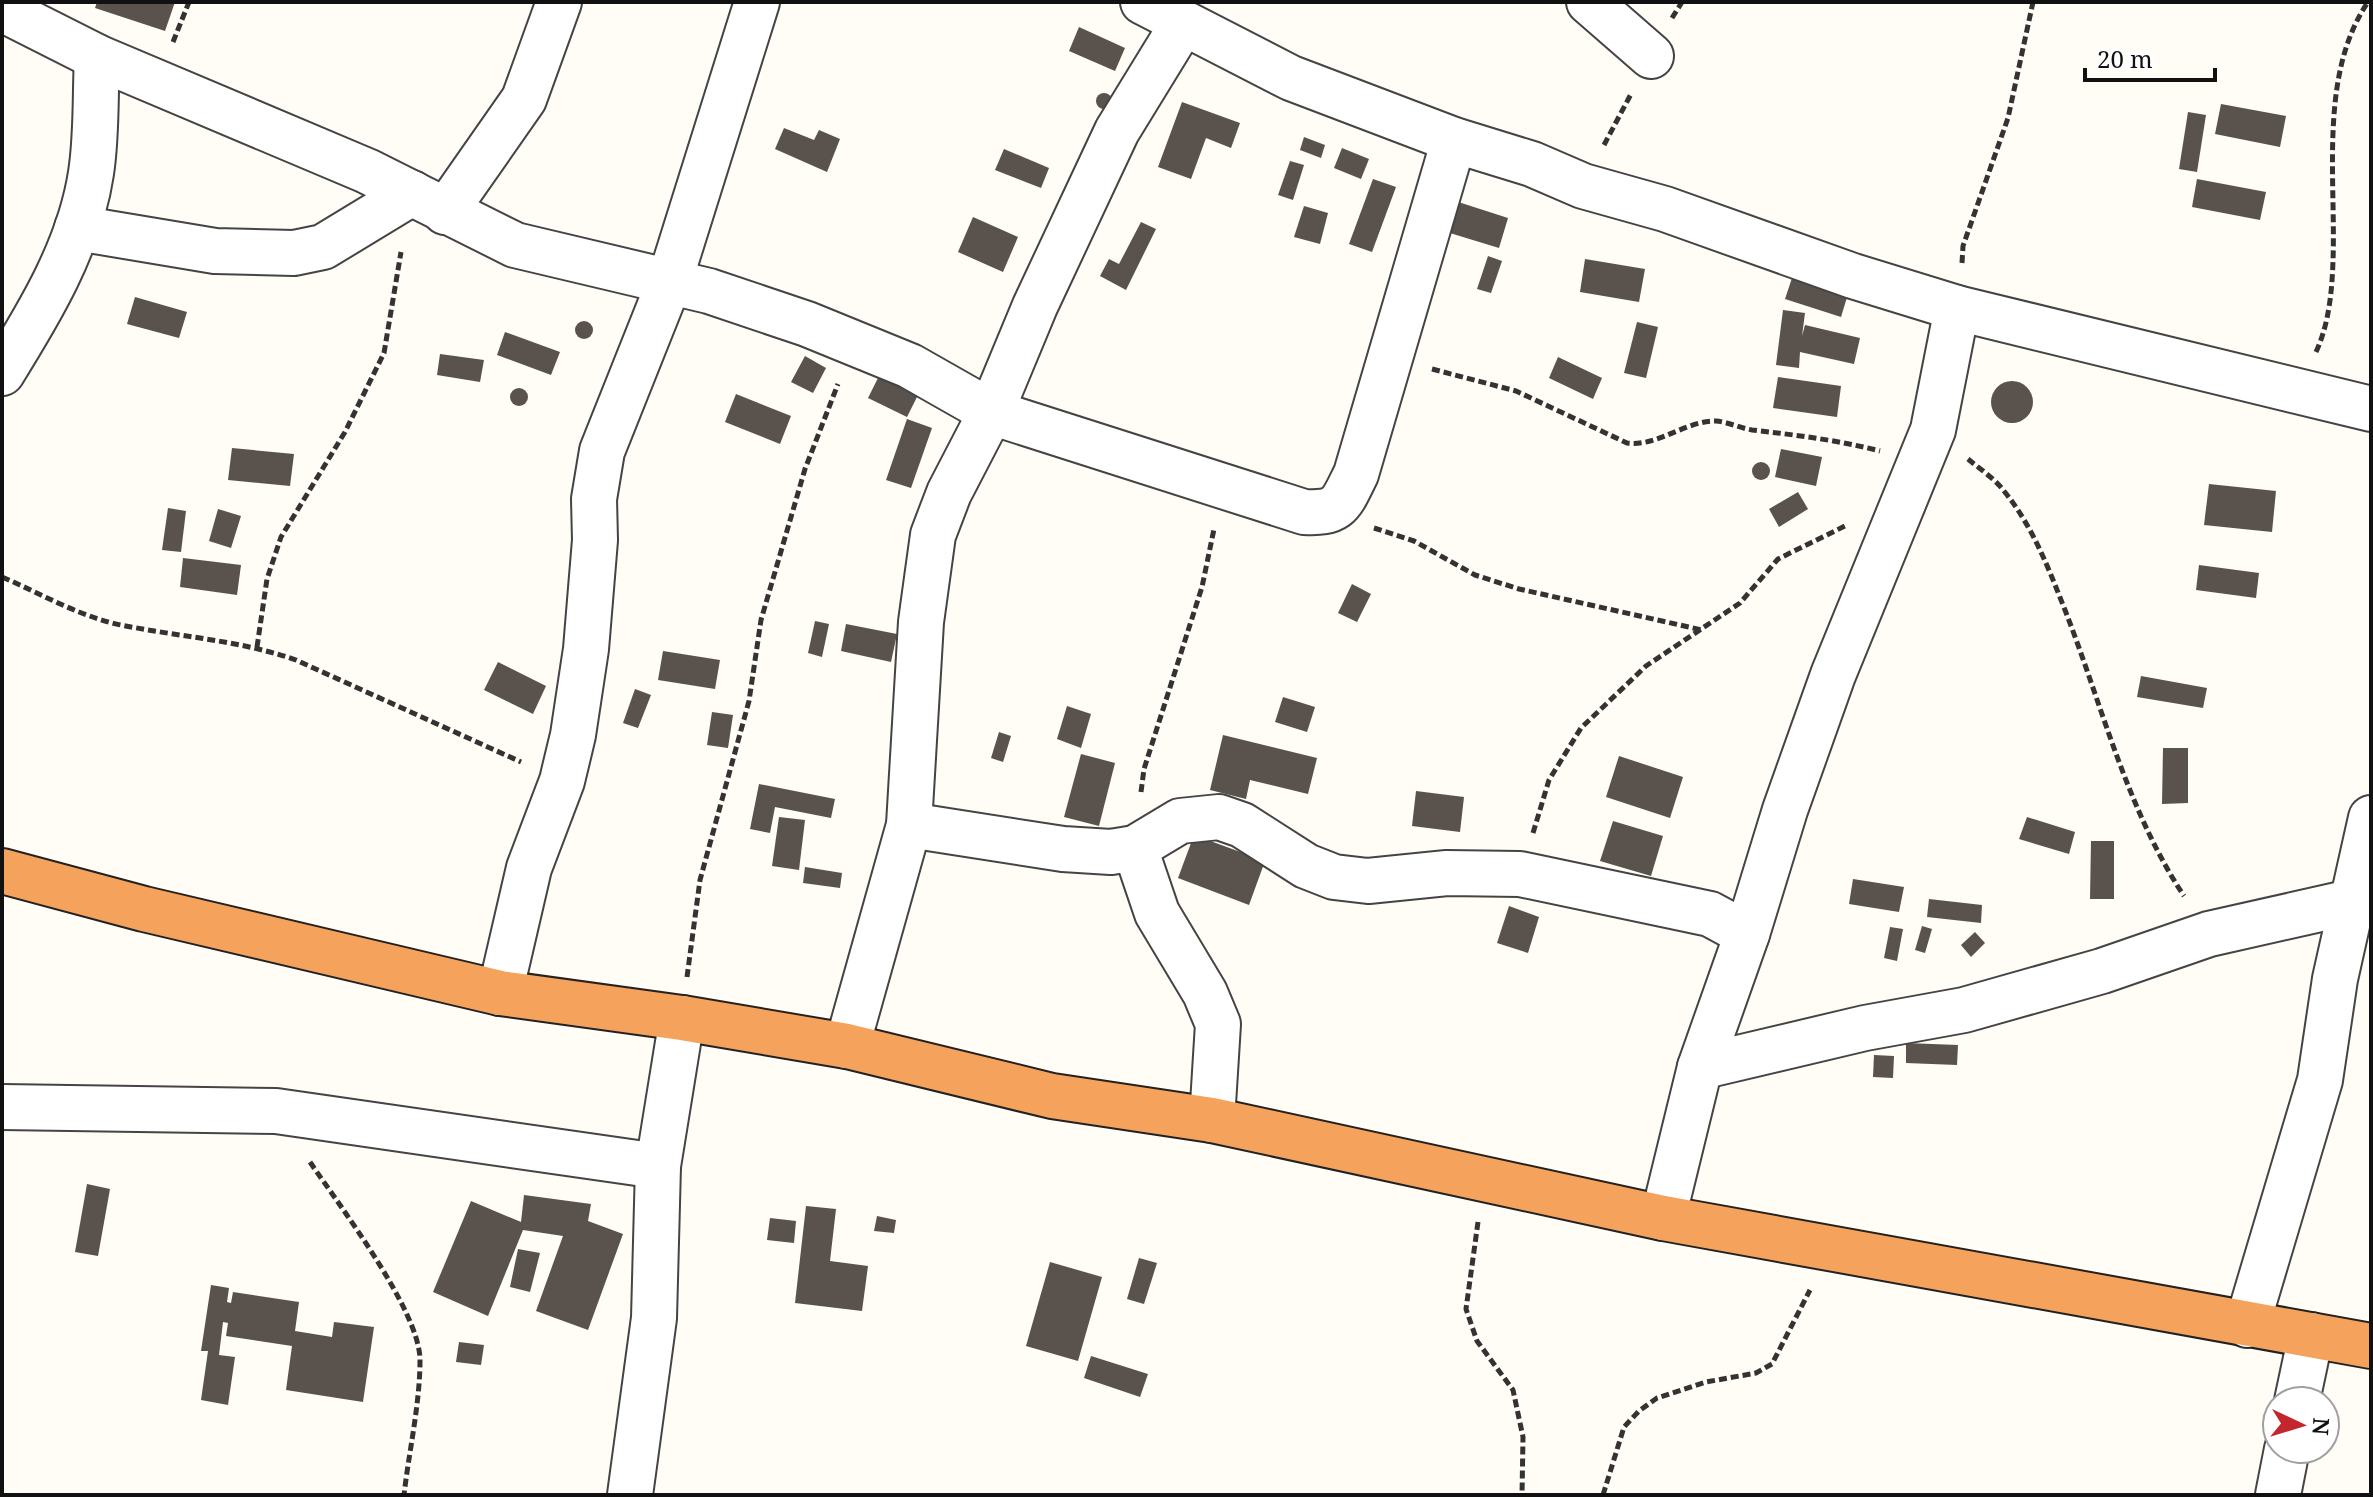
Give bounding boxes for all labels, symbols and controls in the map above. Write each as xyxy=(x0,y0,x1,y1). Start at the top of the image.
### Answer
scale bar xyxy=(2085,32,2215,82)
text: 20 m xyxy=(2097,42,2153,75)
north arrow xyxy=(2261,1385,2341,1465)
text: N xyxy=(2306,1417,2338,1436)

